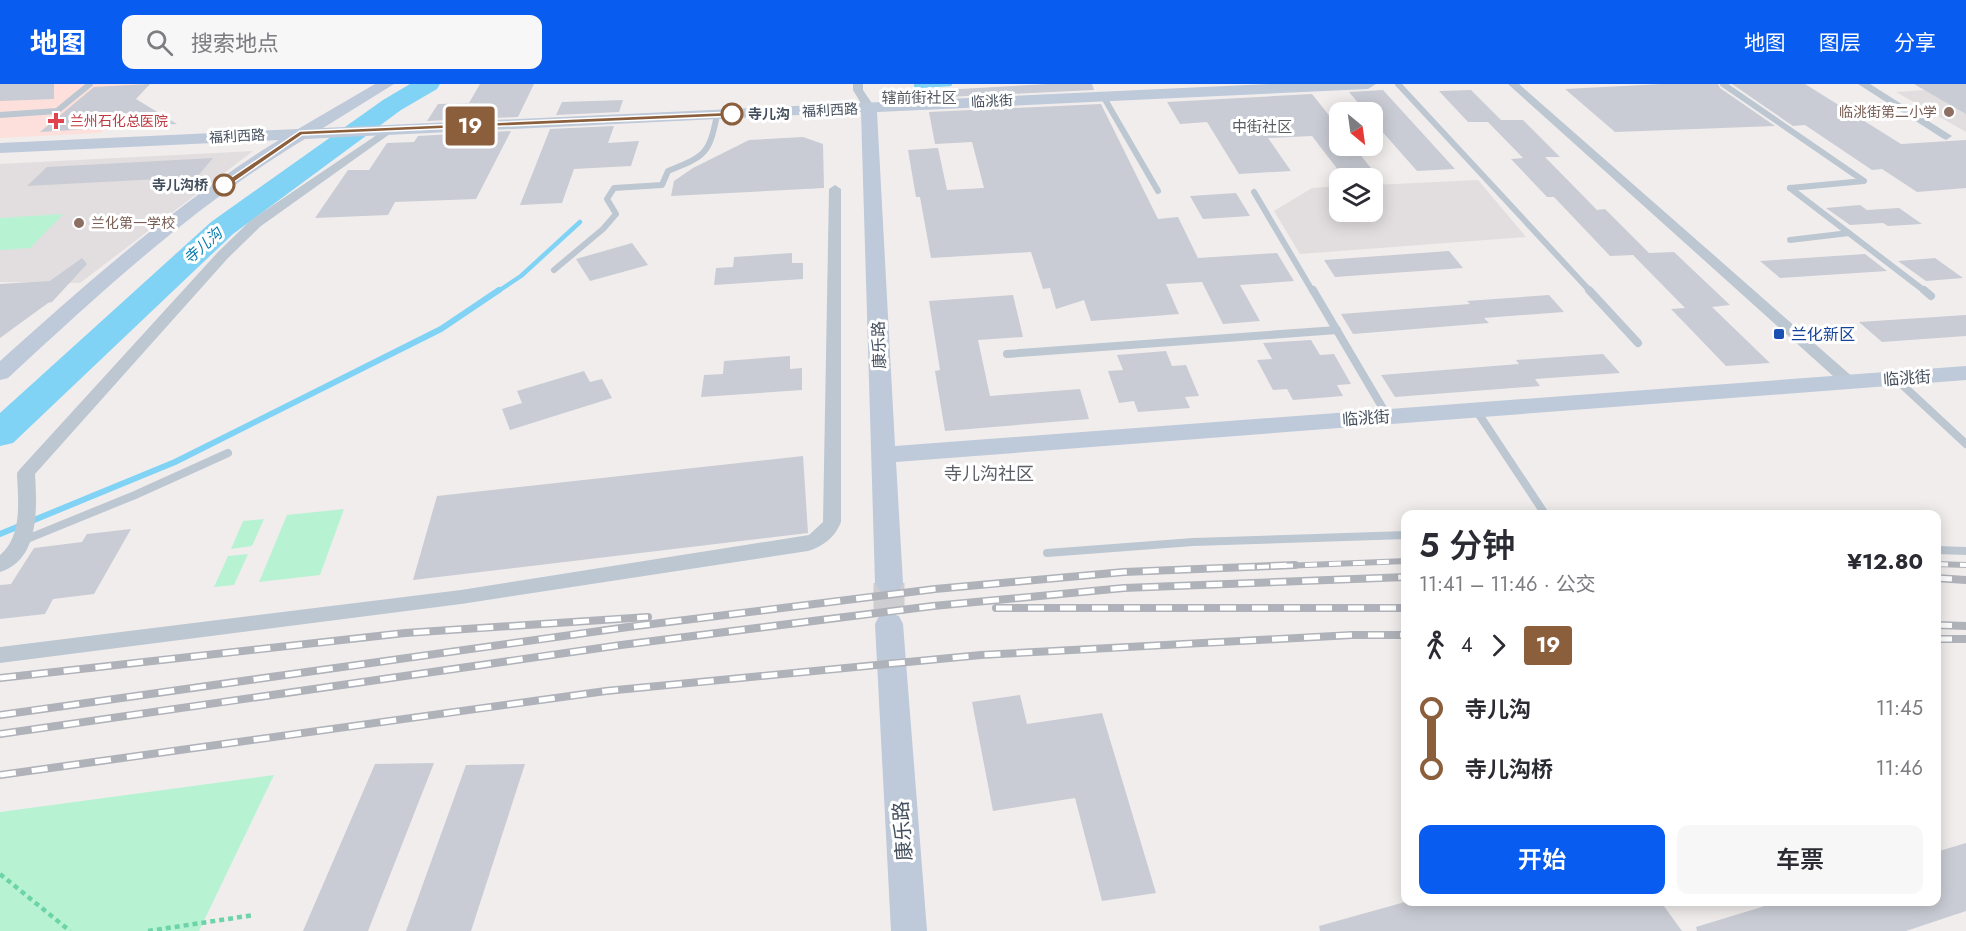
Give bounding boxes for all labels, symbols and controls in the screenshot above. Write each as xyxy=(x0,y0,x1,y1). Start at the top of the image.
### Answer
search box xyxy=(122,15,542,69)
text: 地图 xyxy=(30,23,86,64)
icon: search xyxy=(143,26,176,59)
text: 搜索地点 xyxy=(191,27,279,59)
text: 地图 xyxy=(1744,28,1786,58)
text: 图层 xyxy=(1819,28,1861,58)
text: 分享 xyxy=(1894,28,1936,58)
district label: 辖前街社区 xyxy=(881,87,957,109)
street label: 临洮街 xyxy=(971,90,1013,112)
street label: 福利西路 xyxy=(802,99,858,121)
north arrow xyxy=(1329,102,1383,156)
map controls xyxy=(1329,102,1383,222)
place label: 临洮街第二小学 xyxy=(1839,102,1937,122)
marker: 寺儿沟 xyxy=(721,103,743,125)
place label: 寺儿沟 xyxy=(748,104,790,124)
marker: 临洮街第二小学 xyxy=(1942,105,1956,119)
line badge: 19 xyxy=(443,106,497,146)
place label: 兰州石化总医院 xyxy=(70,111,168,131)
text: 19 xyxy=(458,111,482,141)
marker: 兰州石化总医院 xyxy=(47,112,65,130)
district label: 中街社区 xyxy=(1232,116,1292,138)
street label: 福利西路 xyxy=(209,125,265,147)
button: layers xyxy=(1329,168,1383,222)
marker: 寺儿沟桥 xyxy=(213,174,235,196)
place label: 寺儿沟桥 xyxy=(152,175,208,195)
place label: 兰化第一学校 xyxy=(91,213,175,233)
marker: 兰化第一学校 xyxy=(72,216,86,230)
water label: 寺儿沟 xyxy=(179,221,229,269)
street label: 康乐路 xyxy=(867,321,891,369)
place label: 兰化新区 xyxy=(1791,323,1855,346)
marker: 兰化新区 xyxy=(1772,327,1786,341)
street label: 临洮街 xyxy=(1882,365,1932,391)
street label: 临洮街 xyxy=(1341,405,1391,431)
district label: 寺儿沟社区 xyxy=(944,461,1034,487)
text: 5 分钟 xyxy=(1419,522,1515,569)
text: ¥12.80 xyxy=(1847,545,1923,577)
text: 11:41 – 11:46 · 公交 xyxy=(1419,570,1596,599)
icon: walk xyxy=(1419,629,1452,662)
icon: forward xyxy=(1482,629,1515,662)
text: 19 xyxy=(1536,630,1560,660)
text: 4 xyxy=(1461,631,1473,660)
text: 寺儿沟 xyxy=(1465,693,1531,725)
text: 11:45 xyxy=(1876,694,1923,723)
text: 寺儿沟桥 xyxy=(1465,753,1553,785)
text: 11:46 xyxy=(1876,754,1923,783)
street label: 康乐路 xyxy=(886,800,920,862)
button: 开始 xyxy=(1419,825,1665,894)
button: 车票 xyxy=(1677,825,1923,894)

